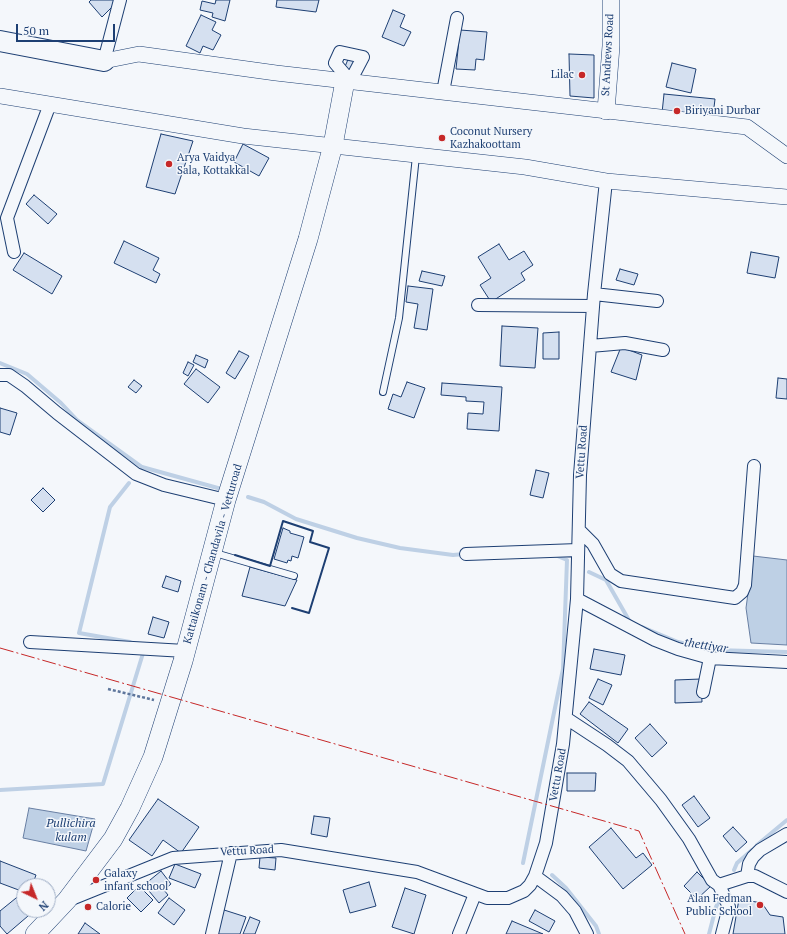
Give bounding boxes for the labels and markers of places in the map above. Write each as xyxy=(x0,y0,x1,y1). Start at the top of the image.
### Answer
place label: Lilac xyxy=(551,68,574,82)
marker: Lilac xyxy=(577,70,587,80)
place label: Biriyani Durbar xyxy=(685,104,760,118)
marker: Biriyani Durbar xyxy=(672,106,682,116)
place label: Coconut Nursery Kazhakoottam xyxy=(450,125,532,151)
marker: Coconut Nursery Kazhakoottam xyxy=(437,133,447,143)
place label: Arya Vaidya Sala, Kottakkal xyxy=(177,151,250,177)
marker: Arya Vaidya Sala, Kottakkal xyxy=(164,159,174,169)
place label: Galaxy infant school xyxy=(104,867,168,893)
marker: Galaxy infant school xyxy=(91,875,101,885)
place label: Alan Fedman Public School xyxy=(686,892,752,918)
place label: Calorie xyxy=(96,900,131,914)
marker: Alan Fedman Public School xyxy=(755,900,765,910)
marker: Calorie xyxy=(83,902,93,912)

